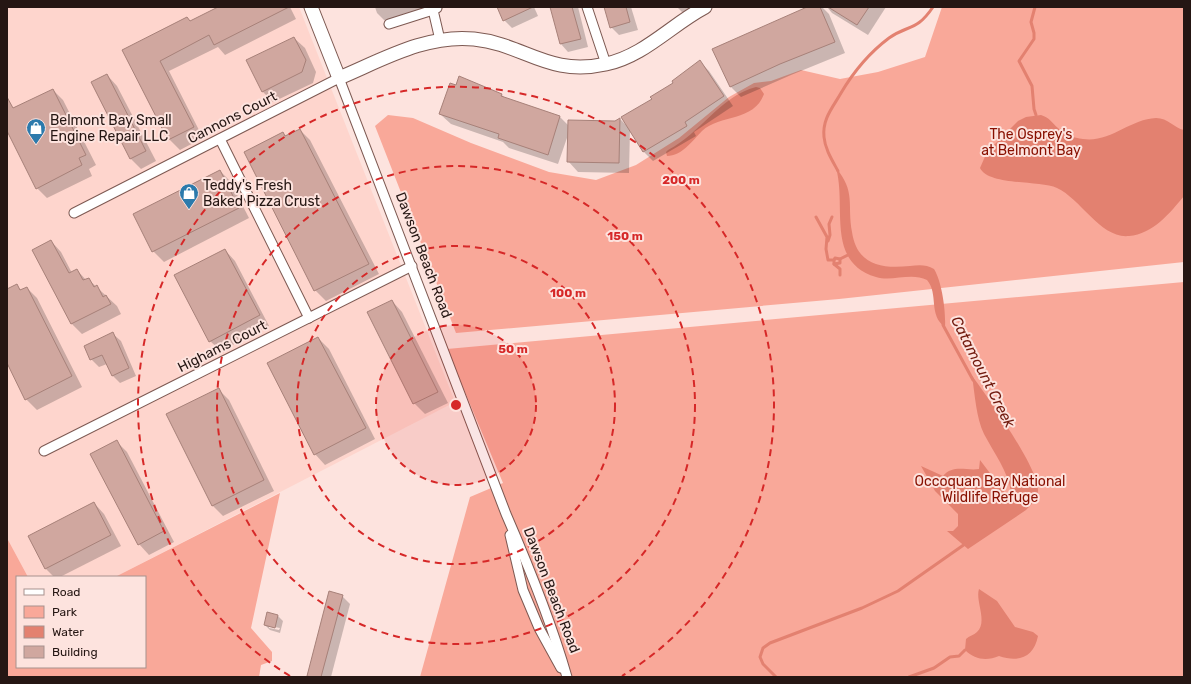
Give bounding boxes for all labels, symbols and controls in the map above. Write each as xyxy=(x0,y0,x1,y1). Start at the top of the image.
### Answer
street label: Cannons Court xyxy=(185,87,280,147)
place label: Belmont Bay Small Engine Repair LLC xyxy=(50,112,172,145)
shop icon: Belmont Bay Small Engine Repair LLC xyxy=(25,117,47,145)
park label: The Osprey's at Belmont Bay xyxy=(981,126,1081,159)
text: 200 m xyxy=(662,173,700,187)
place label: Teddy's Fresh Baked Pizza Crust xyxy=(203,177,321,210)
shop icon: Teddy's Fresh Baked Pizza Crust xyxy=(178,182,200,210)
street label: Dawson Beach Road xyxy=(392,190,455,320)
text: 150 m xyxy=(607,229,643,243)
text: 100 m xyxy=(550,286,586,300)
water label: Catamount Creek xyxy=(947,313,1019,431)
street label: Highams Court xyxy=(175,316,270,376)
text: 50 m xyxy=(498,342,528,356)
centre of rings xyxy=(449,398,463,412)
park label: Occoquan Bay National Wildlife Refuge xyxy=(915,473,1066,506)
street label: Dawson Beach Road xyxy=(520,525,583,655)
legend xyxy=(16,576,146,668)
text: Road xyxy=(52,585,80,599)
text: Park xyxy=(52,605,78,619)
text: Water xyxy=(52,625,84,639)
text: Building xyxy=(52,645,98,659)

